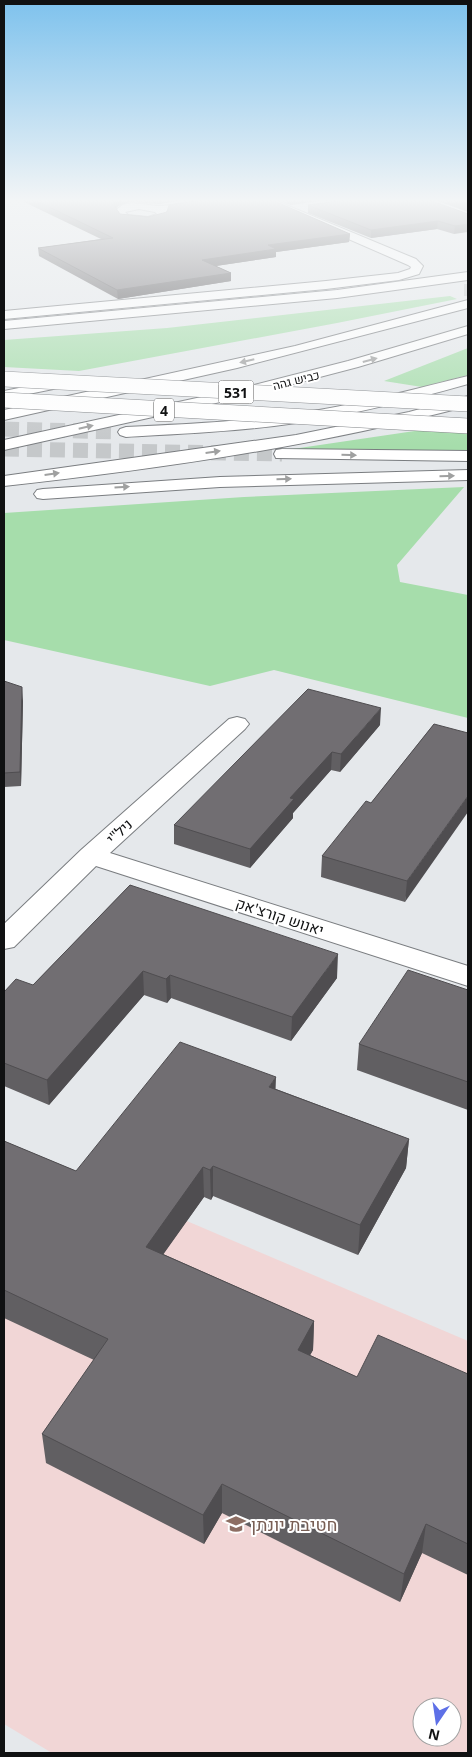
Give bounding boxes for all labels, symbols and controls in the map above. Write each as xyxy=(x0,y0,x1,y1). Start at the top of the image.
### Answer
one-way arrow xyxy=(363,356,378,364)
one-way arrow xyxy=(240,357,255,365)
street label: כביש גהה xyxy=(271,366,321,394)
road number: 531 xyxy=(218,381,254,404)
road number: 4 xyxy=(154,398,174,422)
one-way arrow xyxy=(78,423,94,431)
one-way arrow xyxy=(205,448,221,456)
one-way arrow xyxy=(341,451,357,459)
one-way arrow xyxy=(44,470,60,478)
one-way arrow xyxy=(439,471,455,479)
one-way arrow xyxy=(277,475,293,483)
one-way arrow xyxy=(114,482,130,490)
street label: ניל"י xyxy=(102,814,136,848)
street label: יאנוש קורצ'אק xyxy=(233,892,327,940)
place label: חטיבת יונתן xyxy=(251,1512,338,1536)
school or university icon: חטיבת יונתן xyxy=(225,1513,247,1535)
north arrow xyxy=(412,1697,462,1747)
text: N xyxy=(426,1725,442,1746)

